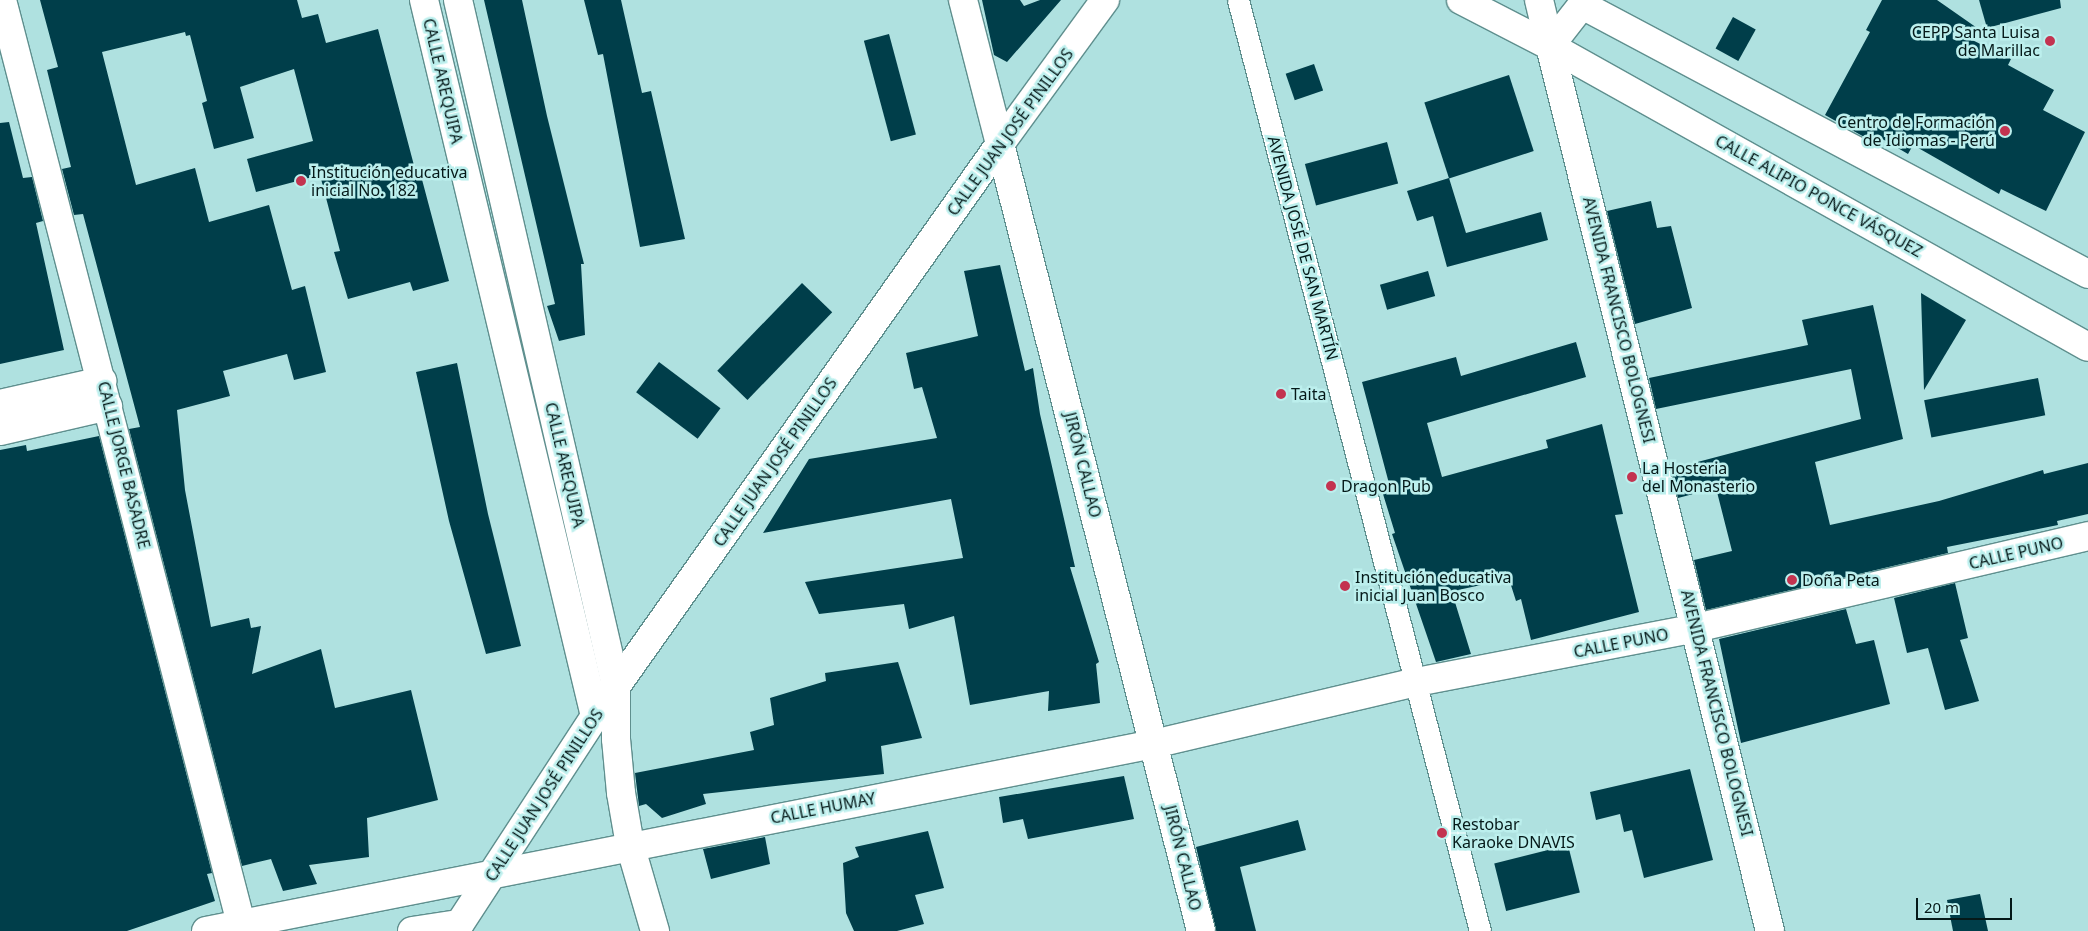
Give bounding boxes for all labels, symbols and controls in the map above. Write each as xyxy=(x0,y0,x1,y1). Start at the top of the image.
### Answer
street label: CALLE AREQUIPA xyxy=(419,17,467,145)
place label: CEPP Santa Luisa de Marillac xyxy=(1912,22,2040,60)
marker: CEPP Santa Luisa de Marillac xyxy=(2044,35,2056,47)
street label: CALLE JUAN JOSÉ PINILLOS xyxy=(943,45,1077,219)
place label: Centro de Formación de Idiomas - Perú xyxy=(1837,112,1995,150)
marker: Centro de Formación de Idiomas - Perú xyxy=(1999,125,2011,137)
street label: CALLE ALIPIO PONCE VÁSQUEZ xyxy=(1712,131,1926,261)
street label: AVENIDA JOSÉ DE SAN MARTÍN xyxy=(1264,134,1342,362)
place label: Institución educativa inicial No. 182 xyxy=(311,162,467,200)
marker: Institución educativa inicial No. 182 xyxy=(295,175,307,187)
street label: AVENIDA FRANCISCO BOLOGNESI xyxy=(1579,195,1659,445)
street label: CALLE JUAN JOSÉ PINILLOS xyxy=(709,374,841,550)
street label: CALLE JORGE BASADRE xyxy=(94,379,154,551)
place label: Taita xyxy=(1291,384,1326,404)
marker: Taita xyxy=(1275,388,1287,400)
street label: CALLE AREQUIPA xyxy=(541,401,589,529)
street label: JIRÓN CALLAO xyxy=(1061,410,1105,520)
place label: La Hosteria del Monasterio xyxy=(1642,458,1755,496)
marker: La Hosteria del Monasterio xyxy=(1626,471,1638,483)
place label: Dragon Pub xyxy=(1341,476,1431,496)
marker: Dragon Pub xyxy=(1325,480,1337,492)
street label: CALLE PUNO xyxy=(1967,533,2065,573)
place label: Institución educativa inicial Juan Bosco xyxy=(1355,567,1511,605)
place label: Doña Peta xyxy=(1802,570,1880,590)
marker: Doña Peta xyxy=(1786,574,1798,586)
marker: Institución educativa inicial Juan Bosco xyxy=(1339,580,1351,592)
street label: AVENIDA FRANCISCO BOLOGNESI xyxy=(1677,588,1757,838)
street label: CALLE PUNO xyxy=(1572,624,1670,662)
street label: CALLE JUAN JOSÉ PINILLOS xyxy=(481,705,607,885)
street label: CALLE HUMAY xyxy=(769,788,877,828)
street label: JIRÓN CALLAO xyxy=(1161,803,1205,913)
place label: Restobar Karaoke DNAVIS xyxy=(1452,814,1575,852)
marker: Restobar Karaoke DNAVIS xyxy=(1436,827,1448,839)
scale bar xyxy=(1918,888,2014,920)
text: 20 m xyxy=(1924,897,1959,917)

